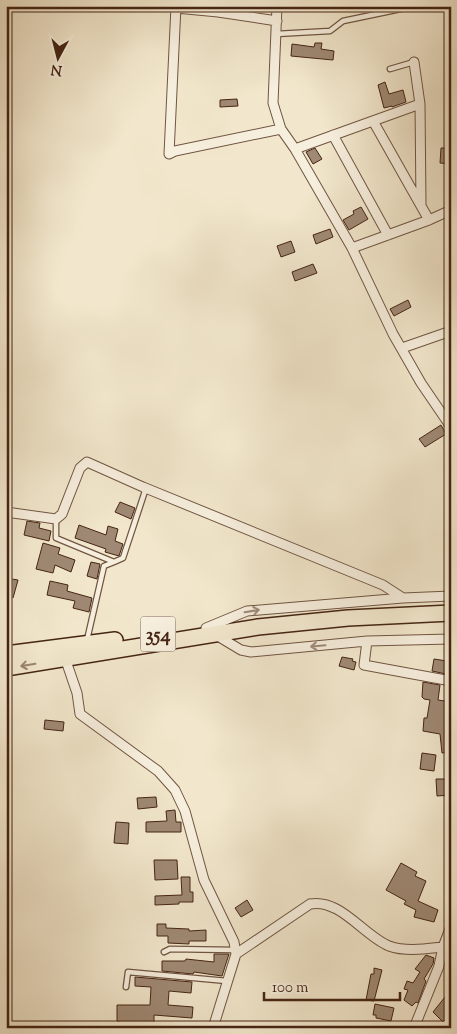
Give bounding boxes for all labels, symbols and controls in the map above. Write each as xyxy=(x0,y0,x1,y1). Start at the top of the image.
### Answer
north arrow xyxy=(32,32,82,82)
text: N xyxy=(50,58,63,80)
one-way arrow xyxy=(243,606,259,616)
road number: 354 xyxy=(140,616,176,652)
one-way arrow xyxy=(311,641,327,650)
one-way arrow xyxy=(20,660,36,670)
scale bar xyxy=(264,969,401,1001)
text: 100 m xyxy=(272,978,309,999)

